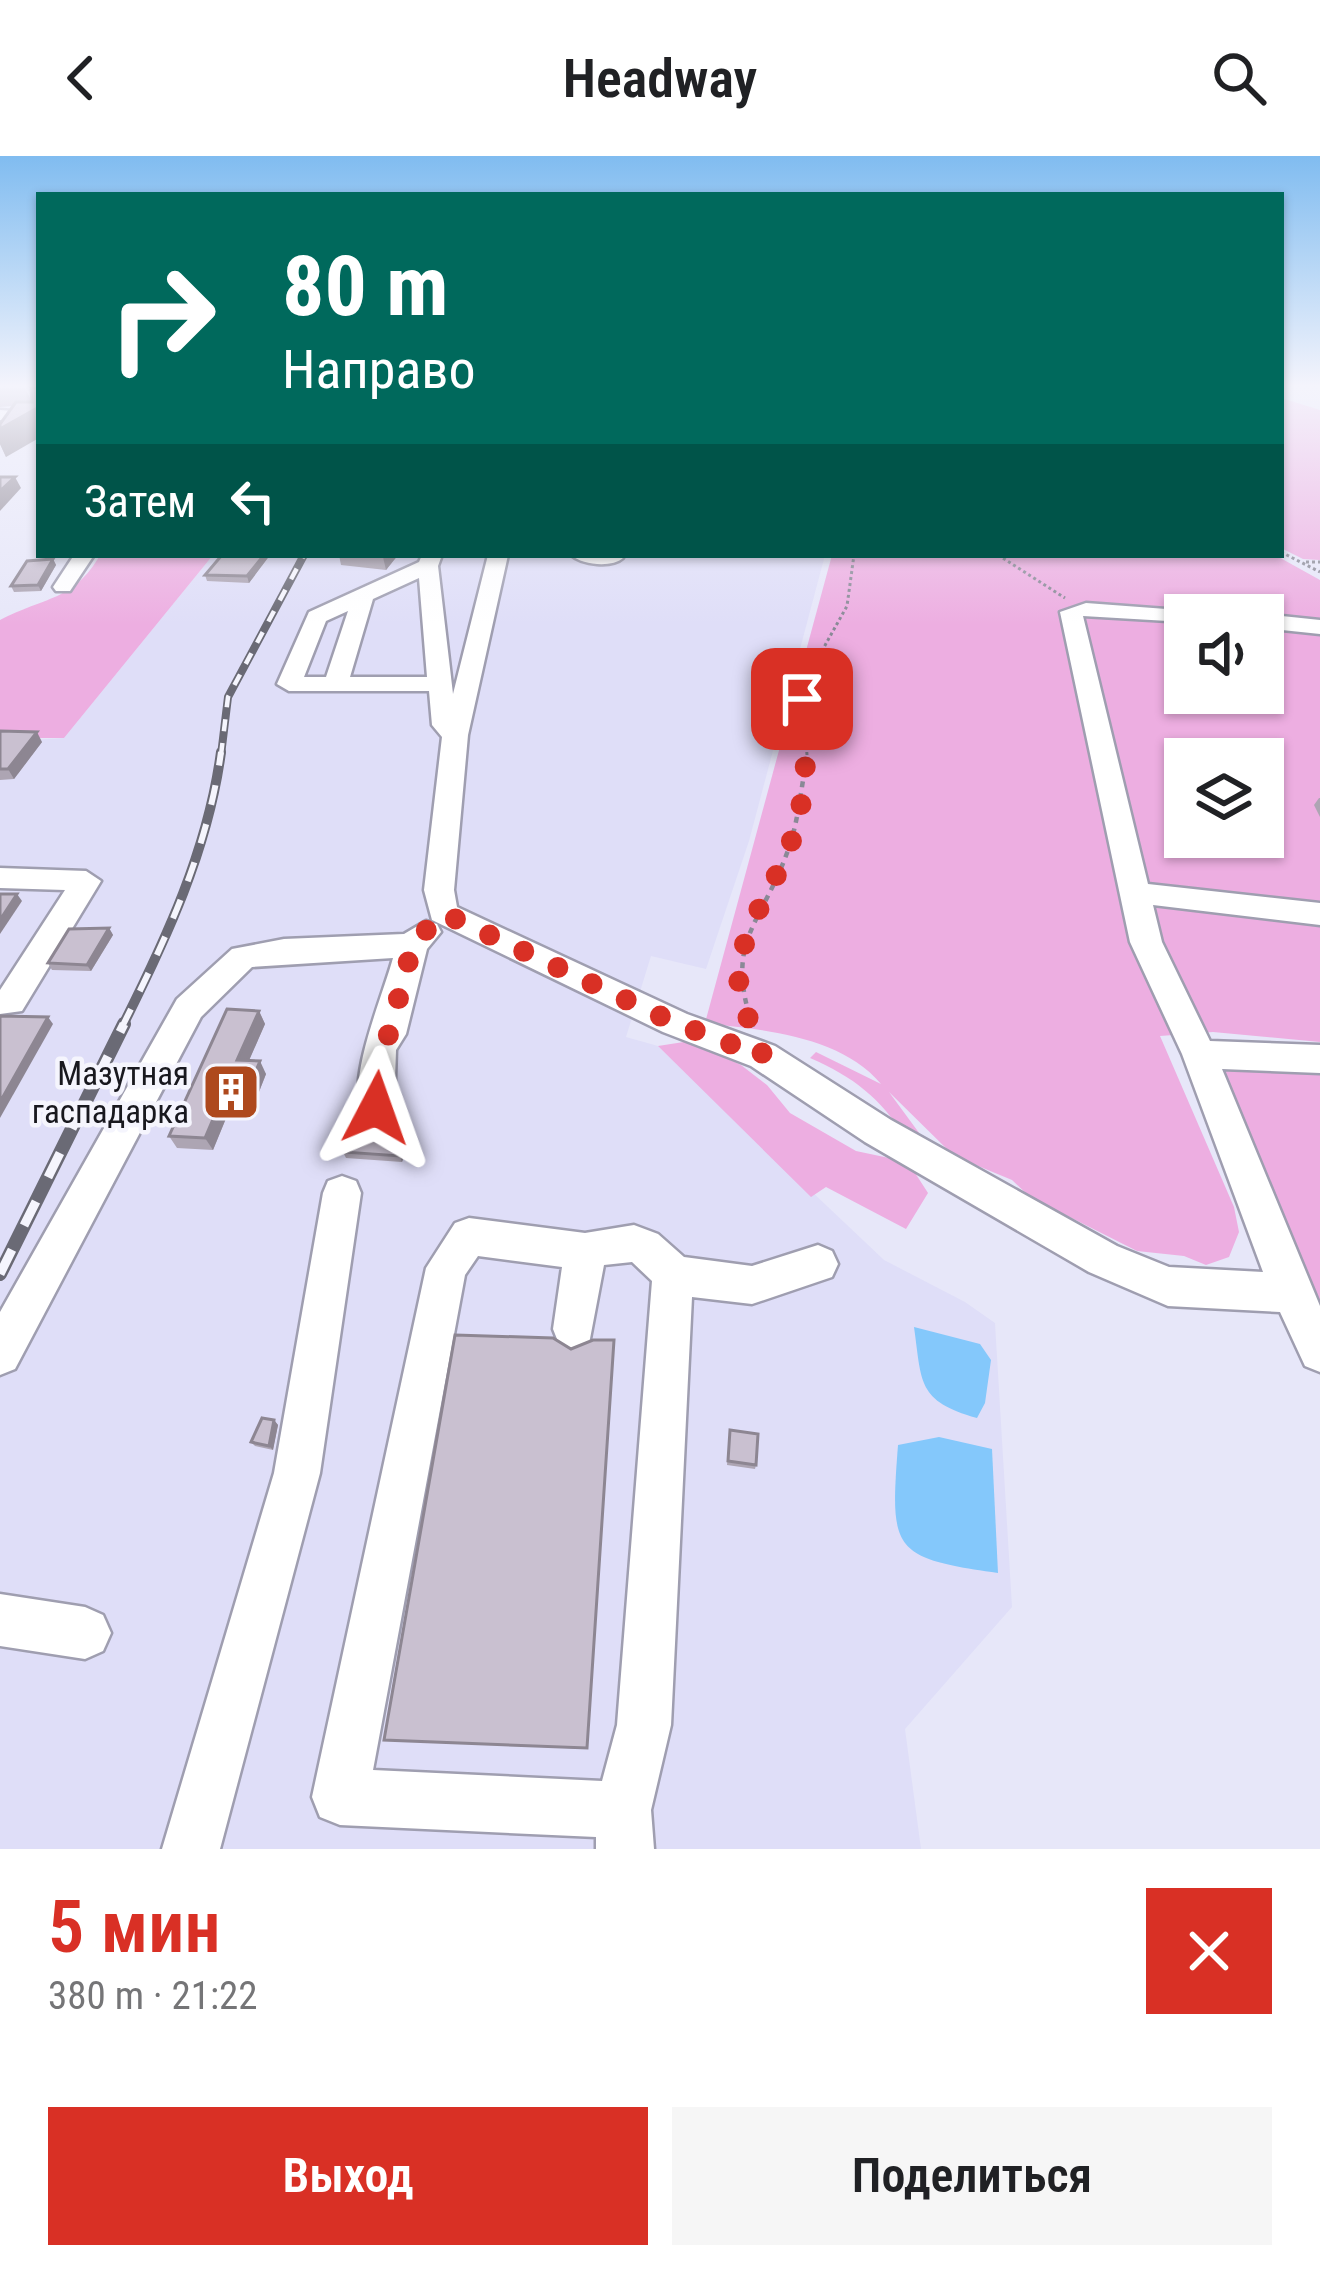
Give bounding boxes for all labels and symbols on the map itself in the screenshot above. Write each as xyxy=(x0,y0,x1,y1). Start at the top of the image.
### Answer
pin xyxy=(751,648,853,750)
position arrow xyxy=(313,1045,439,1171)
place label: Мазутная гаспадарка xyxy=(32,1054,189,1131)
building icon: Мазутная гаспадарка xyxy=(200,1061,262,1123)

